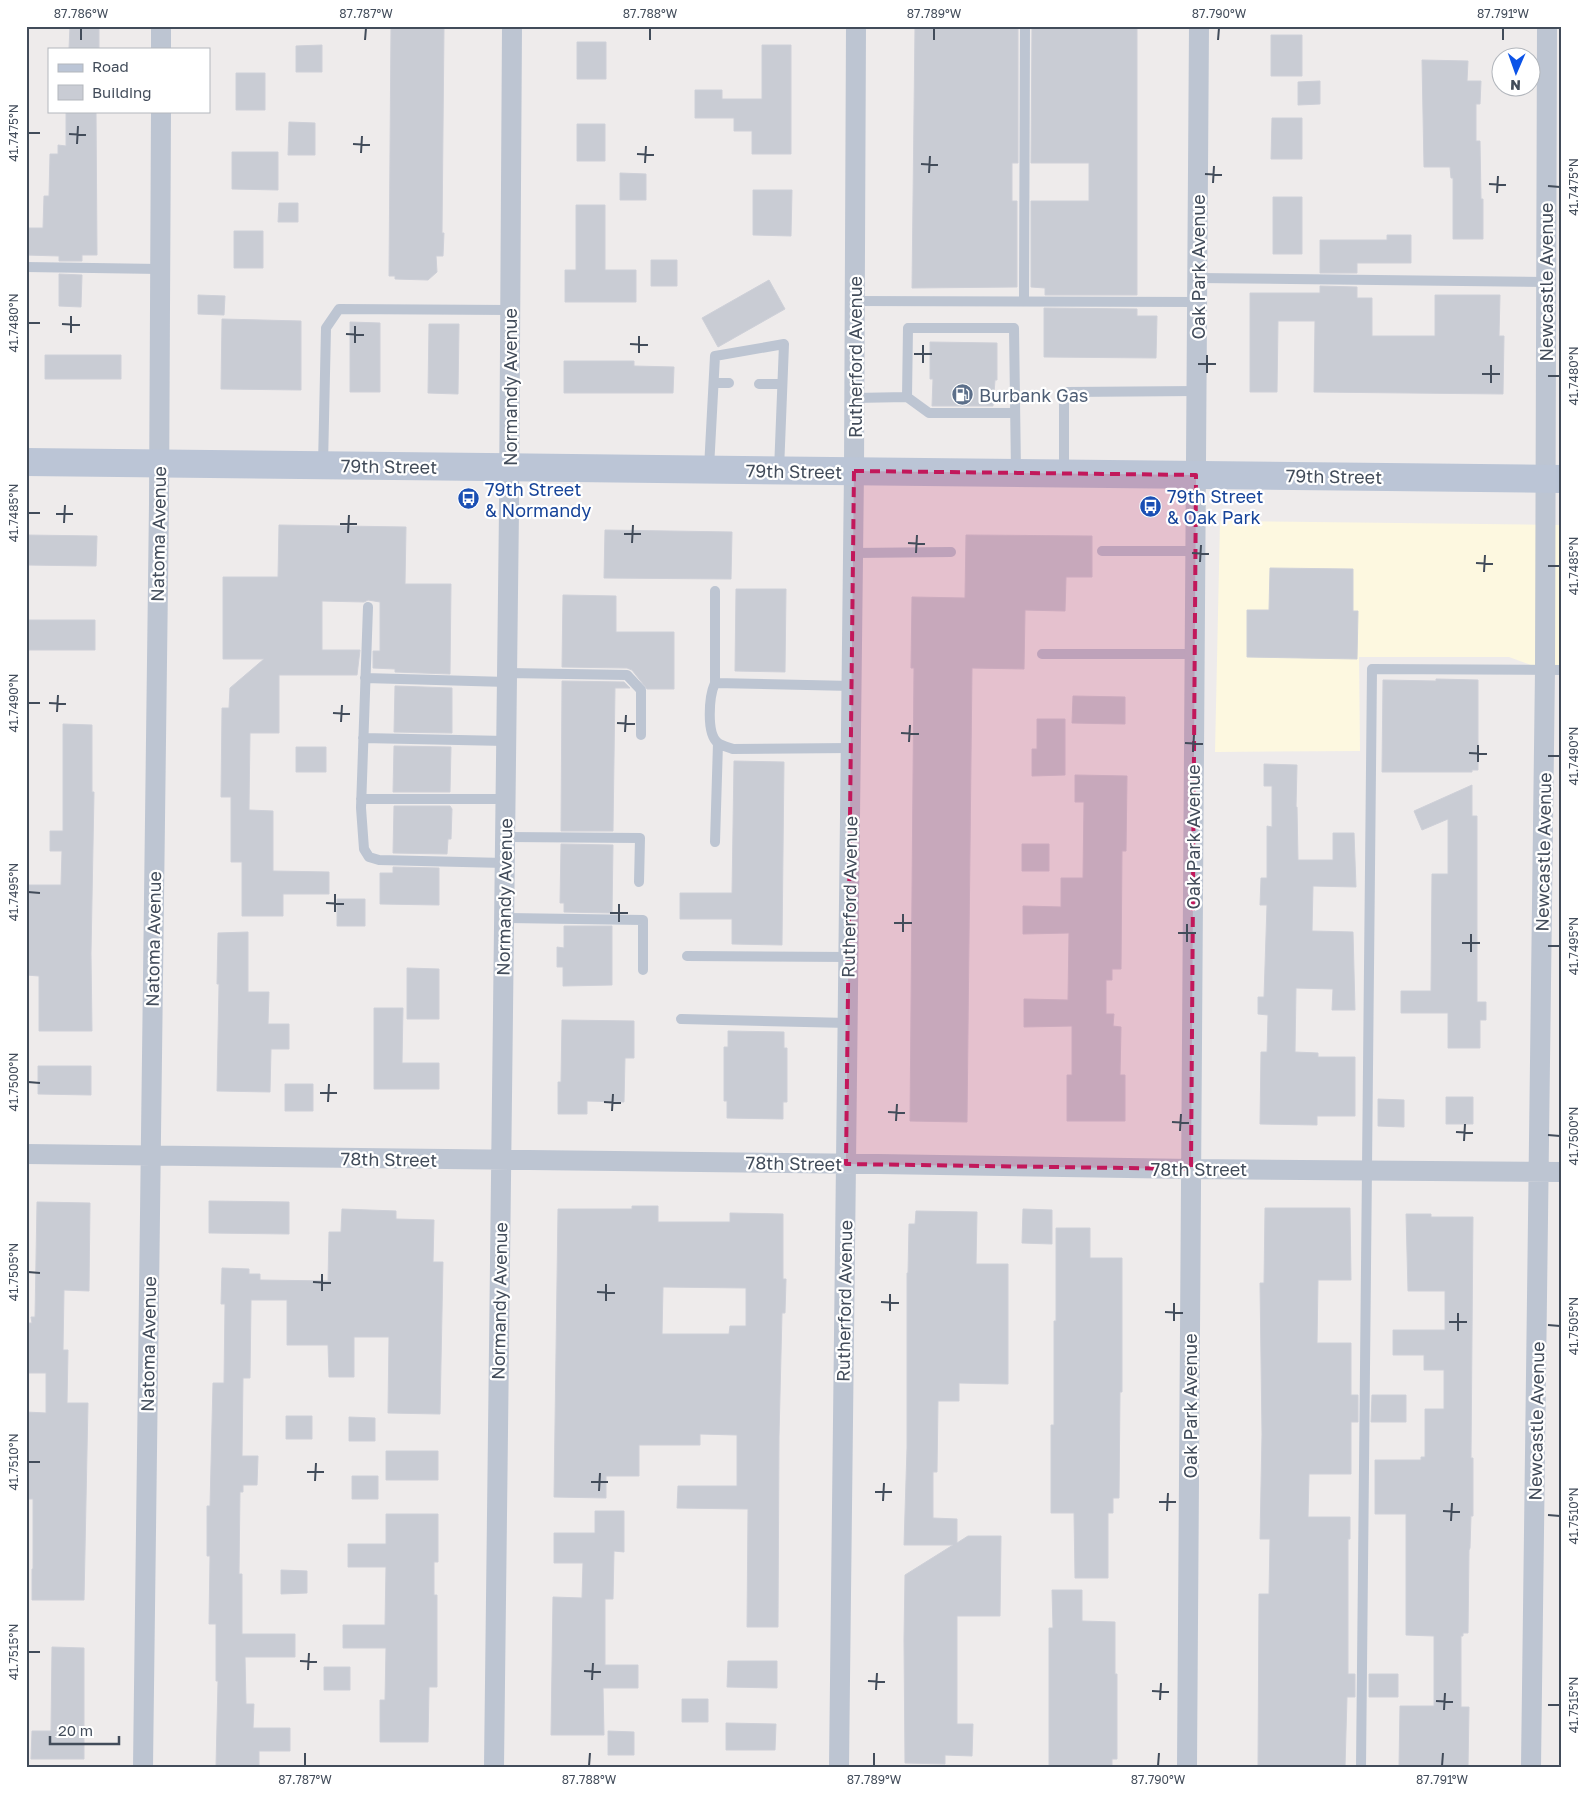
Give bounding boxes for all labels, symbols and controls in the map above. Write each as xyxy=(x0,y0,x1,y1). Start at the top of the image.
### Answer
text: 87.786°W xyxy=(54,6,109,21)
text: 87.787°W xyxy=(339,6,393,21)
text: 87.788°W xyxy=(623,6,678,21)
text: 87.789°W xyxy=(907,6,962,21)
text: 87.790°W xyxy=(1192,6,1247,21)
text: 87.791°W xyxy=(1477,6,1529,21)
legend xyxy=(48,48,210,112)
north arrow xyxy=(1490,48,1540,98)
text: Road xyxy=(92,57,129,75)
text: N xyxy=(1510,77,1521,94)
text: Building xyxy=(92,83,152,101)
text: 41.7475°N xyxy=(6,104,21,162)
text: 41.7475°N xyxy=(1566,158,1581,216)
street label: Oak Park Avenue xyxy=(1187,194,1209,340)
street label: Newcastle Avenue xyxy=(1535,202,1557,362)
street label: Rutherford Avenue xyxy=(844,276,866,438)
text: 41.7480°N xyxy=(6,294,21,352)
street label: Normandy Avenue xyxy=(499,308,521,466)
text: 41.7480°N xyxy=(1566,347,1581,405)
fuel station icon: Burbank Gas xyxy=(951,383,975,407)
place label: Burbank Gas xyxy=(979,384,1088,406)
street label: 79th Street xyxy=(341,454,437,478)
street label: 79th Street xyxy=(746,459,842,483)
street label: 79th Street xyxy=(1286,464,1382,488)
street label: Natoma Avenue xyxy=(146,466,170,602)
place label: 79th Street & Normandy xyxy=(485,478,591,521)
text: 41.7485°N xyxy=(6,484,21,542)
place label: 79th Street & Oak Park xyxy=(1167,485,1263,528)
bus stop icon: 79th Street & Normandy xyxy=(457,487,481,511)
bus stop icon: 79th Street & Oak Park xyxy=(1139,494,1163,518)
text: 41.7485°N xyxy=(1566,537,1581,595)
text: 41.7490°N xyxy=(6,674,21,732)
text: 41.7490°N xyxy=(1566,727,1581,785)
street label: Oak Park Avenue xyxy=(1182,764,1204,910)
street label: Newcastle Avenue xyxy=(1531,772,1555,932)
street label: Rutherford Avenue xyxy=(837,816,861,978)
street label: Normandy Avenue xyxy=(492,818,516,976)
text: 41.7495°N xyxy=(6,863,21,921)
street label: Natoma Avenue xyxy=(141,871,165,1007)
text: 41.7495°N xyxy=(1566,917,1581,975)
text: 41.7500°N xyxy=(6,1053,21,1111)
text: 41.7500°N xyxy=(1566,1107,1581,1165)
street label: 78th Street xyxy=(341,1147,437,1171)
street label: 78th Street xyxy=(746,1151,842,1175)
street label: 78th Street xyxy=(1151,1158,1247,1180)
street label: Rutherford Avenue xyxy=(832,1220,856,1382)
street label: Normandy Avenue xyxy=(487,1222,511,1380)
text: 41.7505°N xyxy=(6,1243,21,1301)
street label: Natoma Avenue xyxy=(136,1276,160,1412)
text: 41.7505°N xyxy=(1566,1297,1581,1355)
street label: Oak Park Avenue xyxy=(1179,1333,1201,1479)
street label: Newcastle Avenue xyxy=(1524,1341,1548,1501)
text: 41.7510°N xyxy=(6,1433,21,1491)
text: 41.7510°N xyxy=(1566,1487,1581,1545)
text: 41.7515°N xyxy=(6,1624,21,1680)
text: 41.7515°N xyxy=(1566,1677,1581,1733)
scale bar xyxy=(50,1713,119,1745)
text: 20 m xyxy=(58,1721,93,1739)
text: 87.787°W xyxy=(278,1772,332,1787)
text: 87.788°W xyxy=(562,1772,617,1787)
text: 87.789°W xyxy=(847,1772,902,1787)
text: 87.790°W xyxy=(1131,1772,1186,1787)
text: 87.791°W xyxy=(1416,1772,1468,1787)

